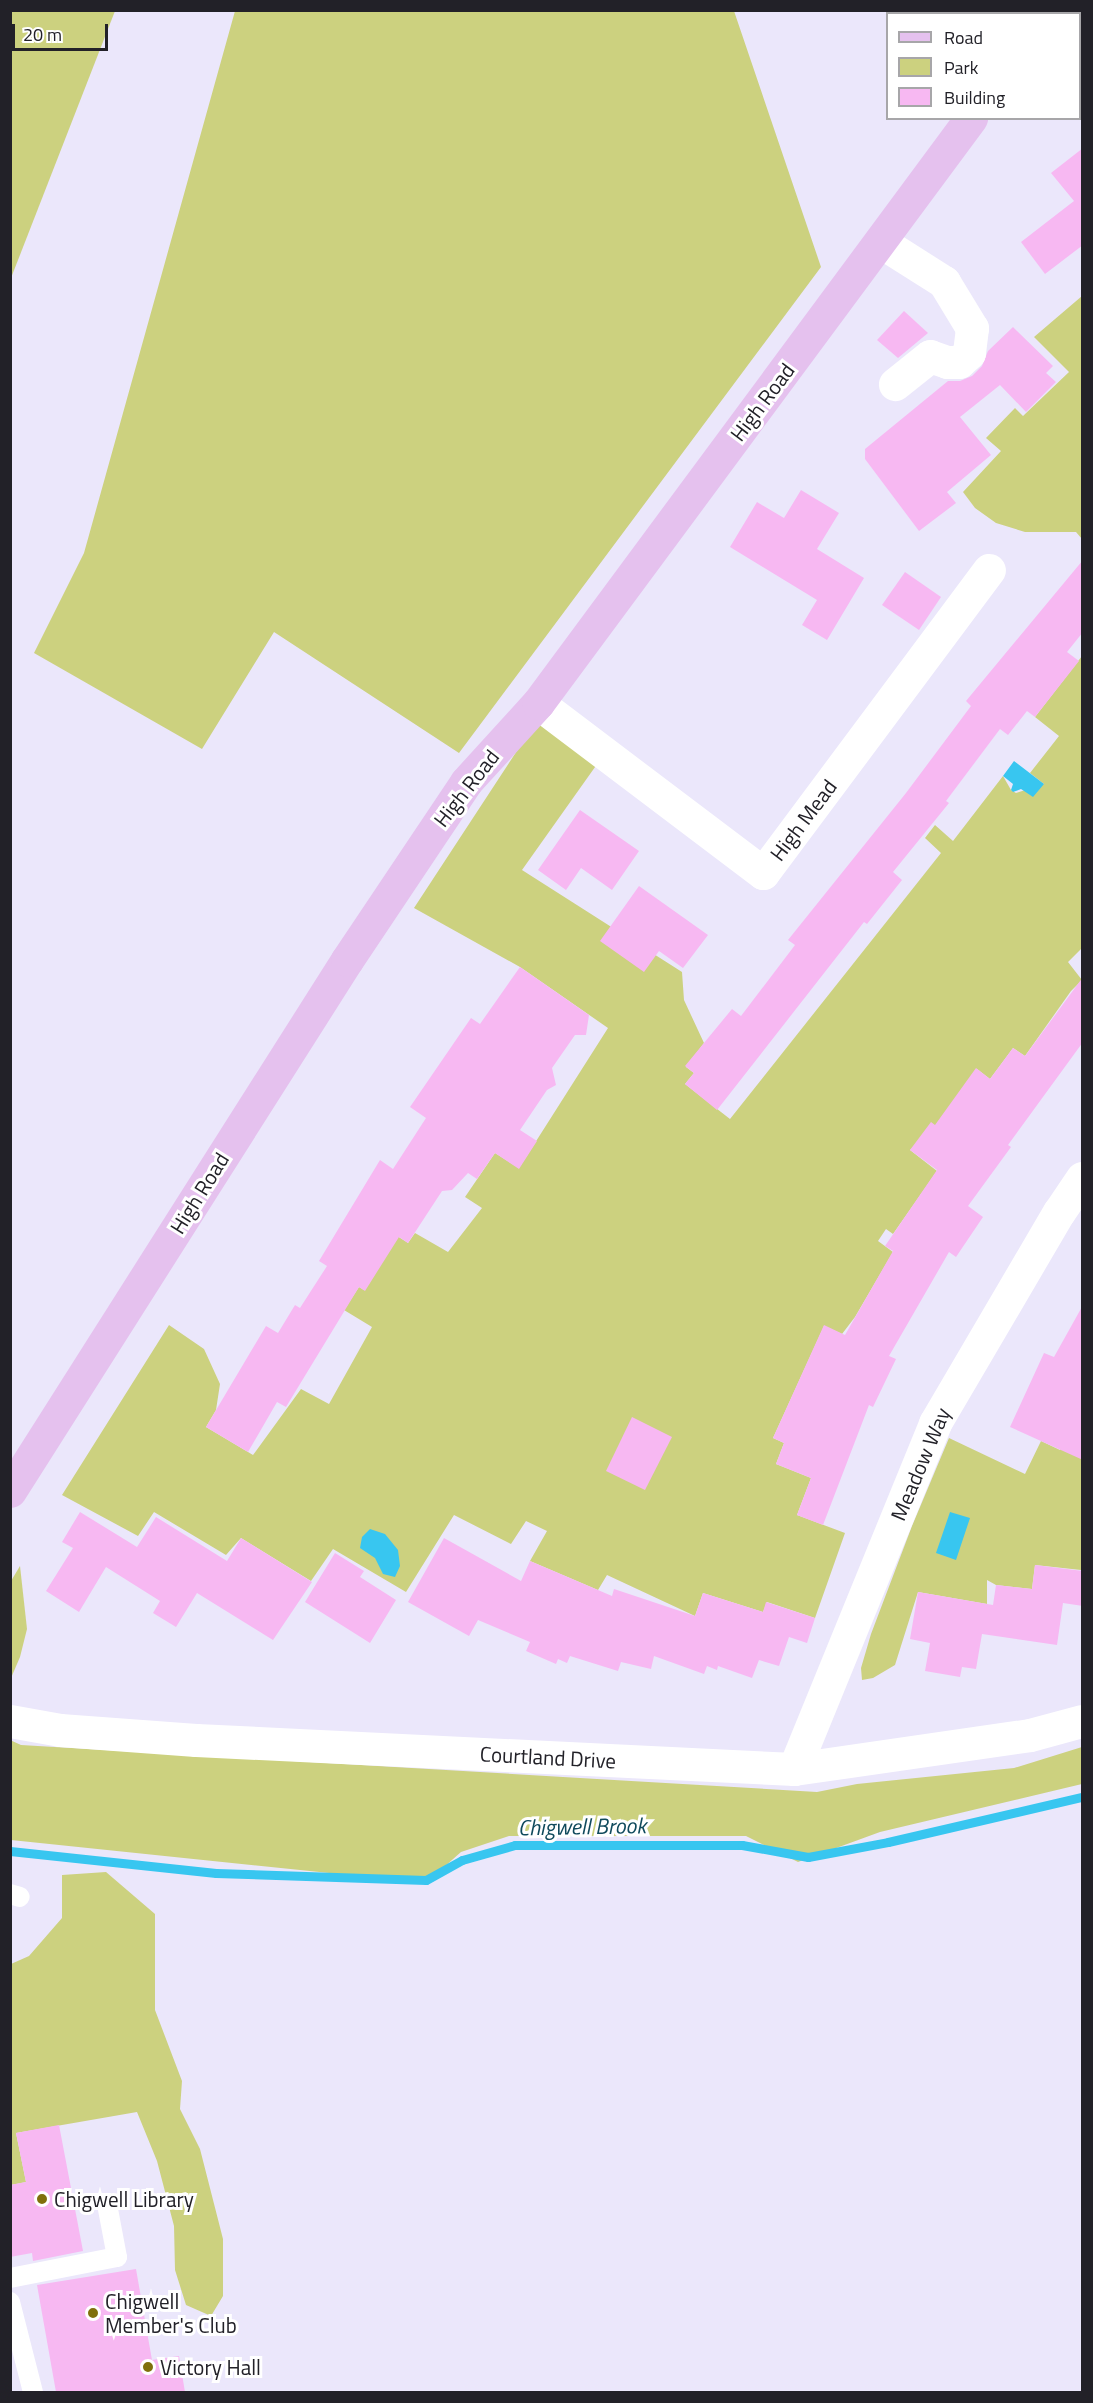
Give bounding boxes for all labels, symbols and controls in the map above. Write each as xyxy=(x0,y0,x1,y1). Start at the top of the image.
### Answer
scale bar xyxy=(15,12,111,50)
legend xyxy=(886,12,1081,120)
text: 20 m xyxy=(23,21,62,48)
text: Road xyxy=(944,24,983,51)
text: Park xyxy=(944,54,978,81)
text: Building xyxy=(944,84,1005,111)
street label: High Road xyxy=(725,358,799,446)
street label: High Road xyxy=(428,744,504,832)
street label: High Mead xyxy=(764,774,842,866)
street label: High Road xyxy=(164,1148,234,1238)
street label: Meadow Way xyxy=(885,1404,955,1524)
street label: Courtland Drive xyxy=(479,1741,617,1773)
water label: Chigwell Brook xyxy=(518,1813,646,1841)
place label: Chigwell Library xyxy=(54,2186,194,2212)
marker: Chigwell Library xyxy=(35,2192,49,2206)
place label: Chigwell Member's Club xyxy=(105,2288,237,2338)
marker: Chigwell Member's Club xyxy=(86,2306,100,2320)
place label: Victory Hall xyxy=(160,2354,261,2380)
marker: Victory Hall xyxy=(141,2360,155,2374)

